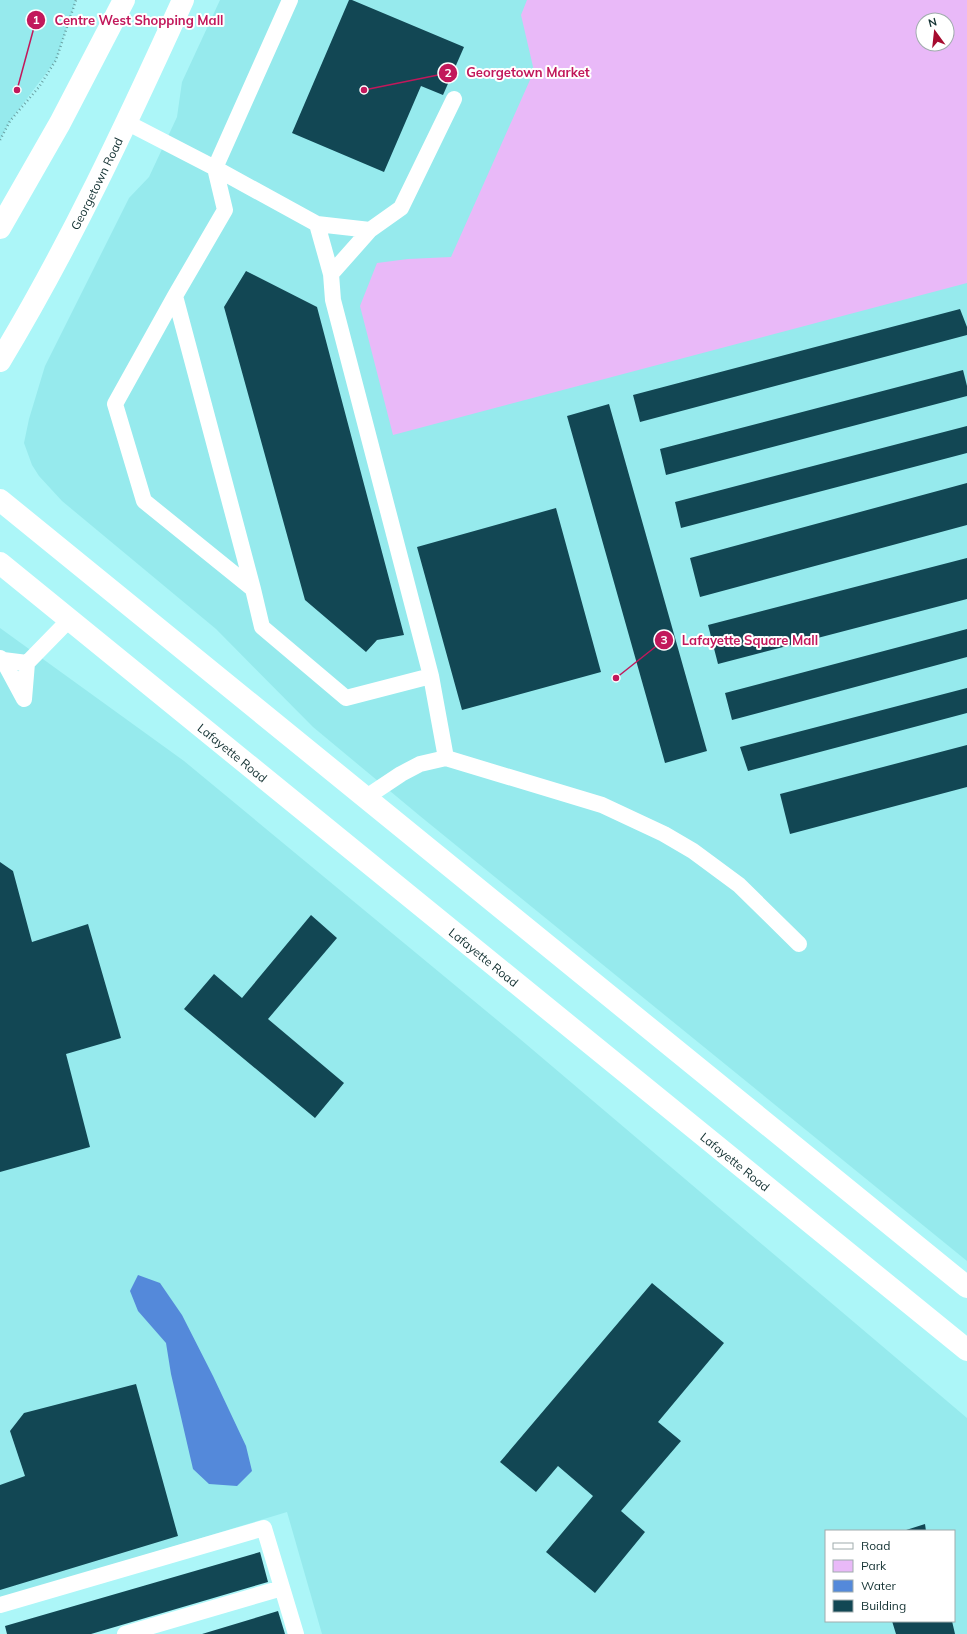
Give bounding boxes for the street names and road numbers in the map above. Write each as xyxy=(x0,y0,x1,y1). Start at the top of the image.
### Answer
street label: Georgetown Road xyxy=(67,135,125,232)
street label: Lafayette Road xyxy=(195,720,270,785)
street label: Lafayette Road xyxy=(446,924,522,990)
street label: Lafayette Road xyxy=(698,1129,773,1194)

